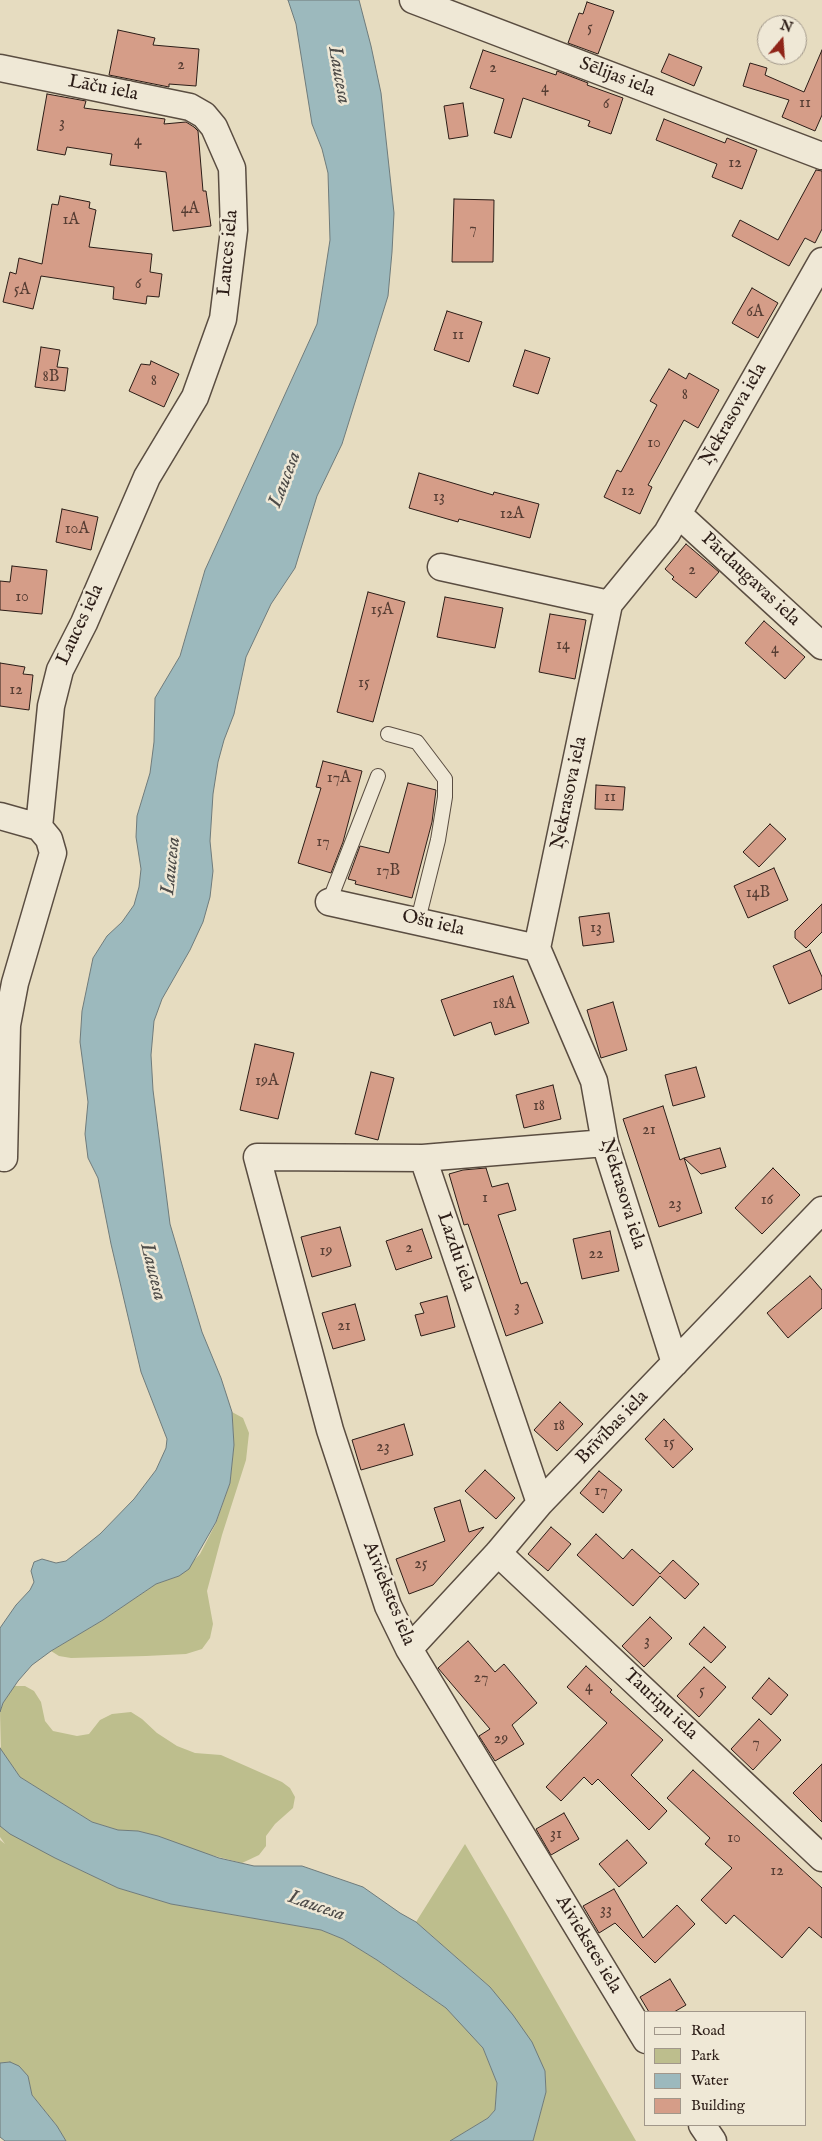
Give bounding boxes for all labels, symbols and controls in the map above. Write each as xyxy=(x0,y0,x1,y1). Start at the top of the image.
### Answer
north arrow xyxy=(757,15,807,65)
text: N xyxy=(778,16,795,37)
house number: 5 xyxy=(587,19,593,39)
water label: Laucesa xyxy=(321,44,355,106)
street label: Sēlijas iela xyxy=(576,53,658,103)
house number: 2 xyxy=(177,56,185,76)
house number: 2 xyxy=(489,59,497,79)
street label: Lāču iela xyxy=(66,71,140,107)
house number: 4 xyxy=(541,79,549,99)
house number: 11 xyxy=(799,94,811,114)
house number: 6 xyxy=(603,95,609,115)
house number: 3 xyxy=(59,114,65,134)
house number: 4 xyxy=(134,132,142,152)
house number: 12 xyxy=(728,154,742,174)
house number: 4A xyxy=(181,200,199,220)
street label: Lauces iela xyxy=(214,209,244,297)
house number: 1A xyxy=(63,211,79,231)
house number: 7 xyxy=(469,220,477,240)
house number: 6 xyxy=(135,275,141,295)
house number: 5A xyxy=(14,281,30,301)
house number: 6A xyxy=(746,303,764,323)
house number: 11 xyxy=(452,326,464,346)
street label: Ņekrasova iela xyxy=(695,360,773,470)
house number: 8B xyxy=(43,368,59,388)
house number: 8 xyxy=(151,372,157,392)
house number: 8 xyxy=(682,386,688,406)
house number: 10 xyxy=(647,434,661,454)
water label: Laucesa xyxy=(264,448,308,512)
house number: 12 xyxy=(621,482,635,502)
house number: 13 xyxy=(433,488,445,508)
house number: 12A xyxy=(500,505,524,525)
house number: 10A xyxy=(65,520,89,540)
street label: Pārdaugavas iela xyxy=(696,528,804,632)
house number: 2 xyxy=(688,561,696,581)
street label: Lauces iela xyxy=(52,581,110,669)
house number: 10 xyxy=(15,588,29,608)
house number: 15A xyxy=(371,601,393,621)
house number: 14 xyxy=(556,636,570,656)
house number: 4 xyxy=(771,640,779,660)
house number: 15 xyxy=(358,674,370,694)
house number: 12 xyxy=(9,681,23,701)
street label: Ņekrasova iela xyxy=(547,735,593,851)
house number: 17A xyxy=(327,769,351,789)
house number: 11 xyxy=(604,788,616,808)
house number: 17 xyxy=(316,833,330,853)
water label: Laucesa xyxy=(157,836,187,896)
house number: 17B xyxy=(376,862,400,882)
house number: 14B xyxy=(746,884,770,904)
street label: Ošu iela xyxy=(399,906,467,942)
house number: 13 xyxy=(590,919,602,939)
house number: 18A xyxy=(492,995,516,1015)
house number: 19A xyxy=(255,1072,279,1092)
house number: 18 xyxy=(533,1097,545,1117)
house number: 21 xyxy=(642,1121,656,1141)
street label: Ņekrasova iela xyxy=(594,1136,650,1252)
house number: 1 xyxy=(482,1189,488,1209)
house number: 16 xyxy=(761,1191,773,1211)
house number: 23 xyxy=(668,1195,682,1215)
street label: Lazdu iela xyxy=(431,1210,479,1294)
house number: 2 xyxy=(405,1239,413,1259)
water label: Laucesa xyxy=(133,1241,171,1303)
house number: 19 xyxy=(320,1242,332,1262)
house number: 22 xyxy=(588,1245,604,1265)
house number: 3 xyxy=(514,1298,520,1318)
house number: 21 xyxy=(337,1317,351,1337)
street label: Brīvības iela xyxy=(572,1386,654,1470)
house number: 18 xyxy=(553,1417,565,1437)
house number: 15 xyxy=(663,1434,675,1454)
house number: 23 xyxy=(376,1438,390,1458)
house number: 17 xyxy=(594,1482,608,1502)
street label: Aiviekstes iela xyxy=(357,1539,419,1649)
house number: 25 xyxy=(414,1555,428,1575)
house number: 3 xyxy=(644,1632,650,1652)
street label: Tauriņu iela xyxy=(618,1665,702,1745)
house number: 27 xyxy=(474,1669,488,1689)
house number: 4 xyxy=(585,1678,593,1698)
house number: 5 xyxy=(699,1682,705,1702)
house number: 29 xyxy=(494,1730,508,1750)
house number: 7 xyxy=(752,1734,760,1754)
house number: 31 xyxy=(550,1825,562,1845)
house number: 10 xyxy=(727,1829,741,1849)
house number: 12 xyxy=(770,1862,784,1882)
water label: Laucesa xyxy=(284,1886,348,1928)
street label: Aiviekstes iela xyxy=(550,1892,626,1998)
house number: 33 xyxy=(600,1901,612,1921)
legend xyxy=(644,2011,807,2126)
text: Road xyxy=(691,2021,725,2040)
text: Park xyxy=(691,2046,720,2065)
text: Water xyxy=(691,2071,728,2090)
text: Building xyxy=(691,2096,745,2115)

